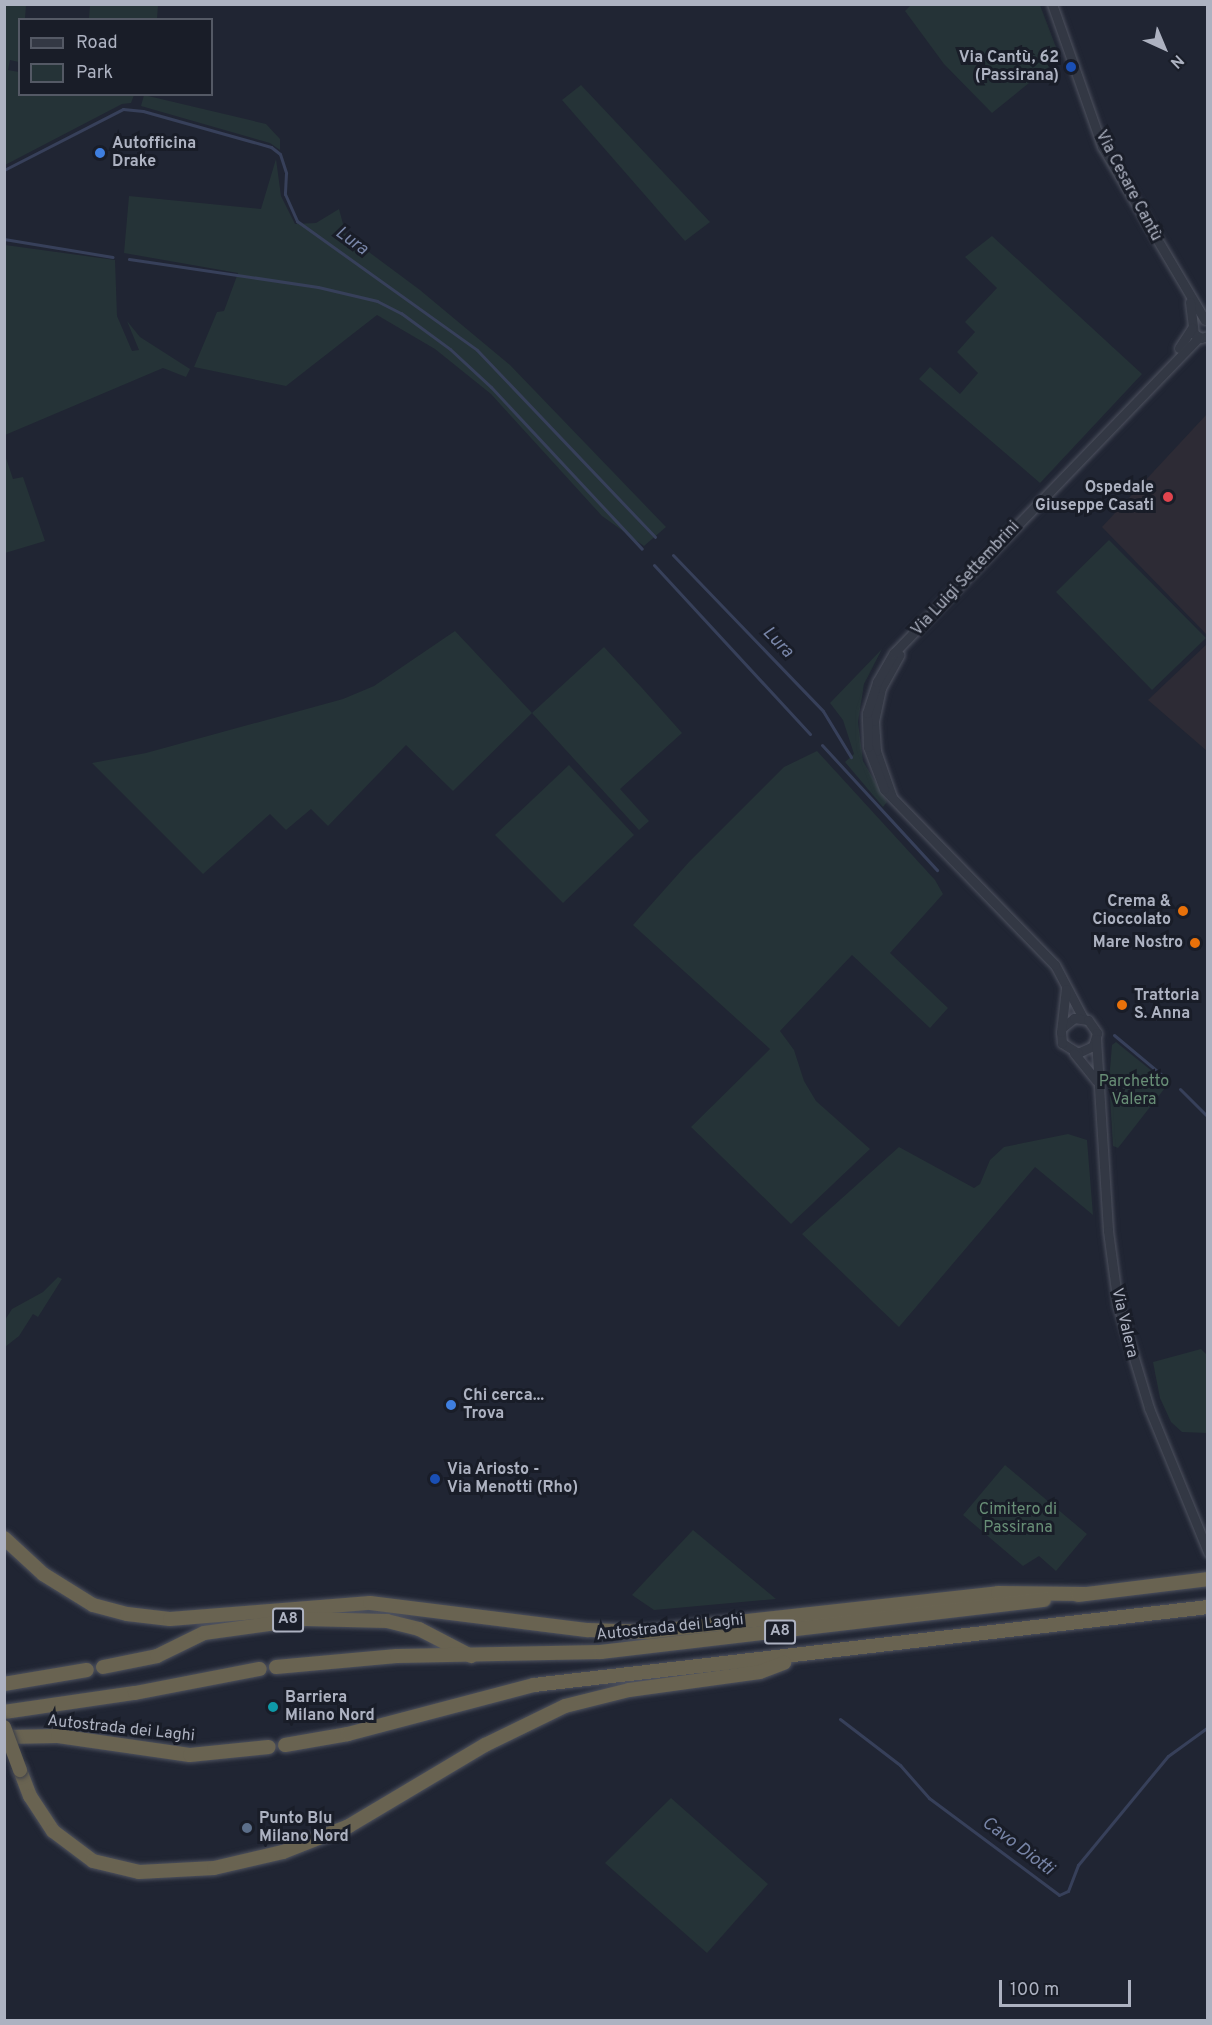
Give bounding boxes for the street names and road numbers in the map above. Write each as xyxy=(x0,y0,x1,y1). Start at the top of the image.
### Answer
street label: Via Cesare Cantù xyxy=(1091,127,1165,245)
street label: Via Luigi Settembrini xyxy=(908,518,1024,640)
street label: Via Valera xyxy=(1107,1286,1141,1360)
road number: A8 xyxy=(272,1608,304,1632)
street label: Autostrada dei Laghi xyxy=(595,1611,745,1645)
road number: A8 xyxy=(764,1620,796,1644)
street label: Autostrada dei Laghi xyxy=(46,1712,196,1746)

